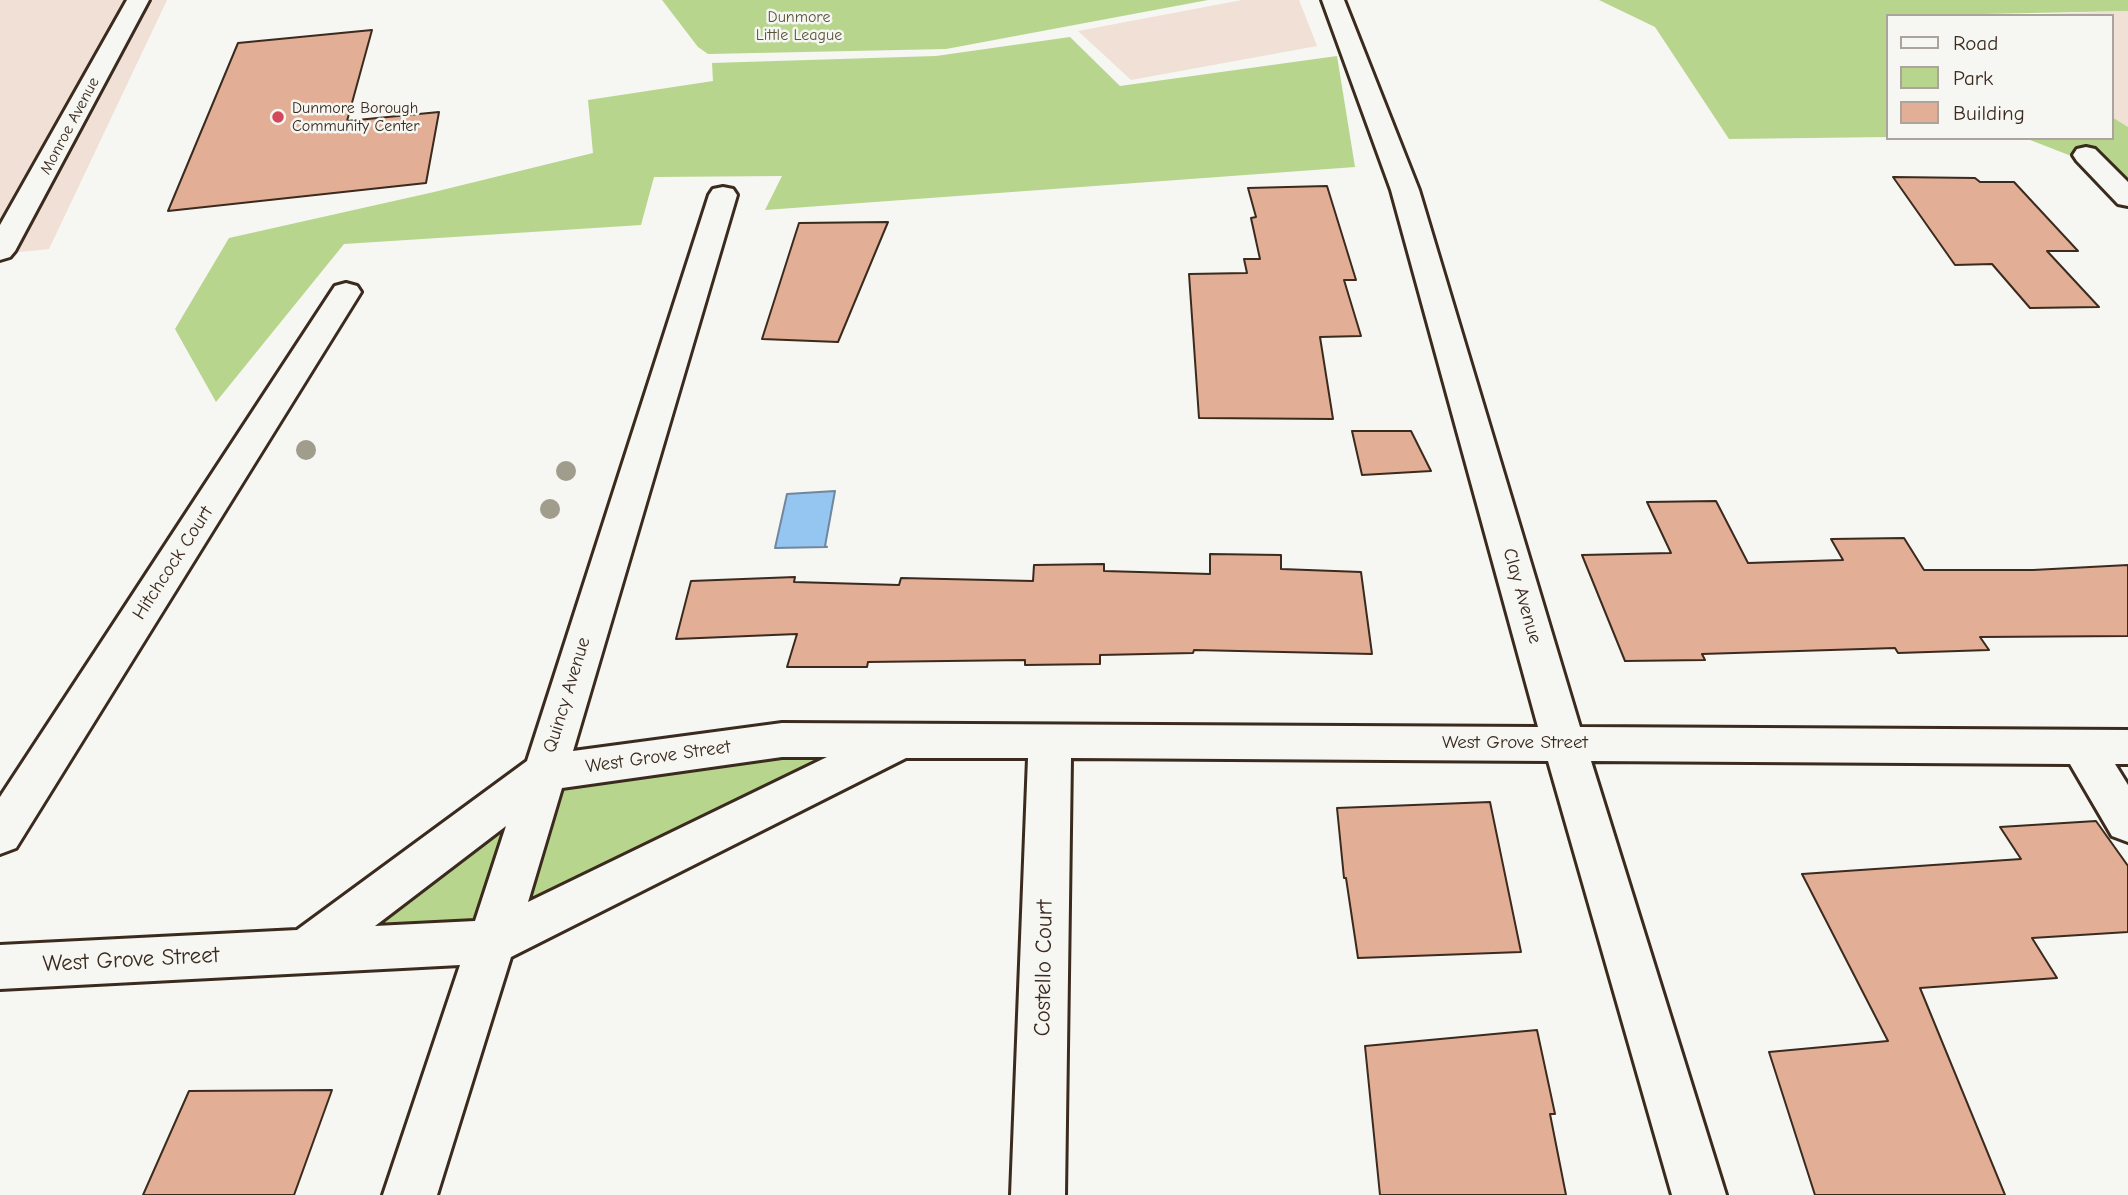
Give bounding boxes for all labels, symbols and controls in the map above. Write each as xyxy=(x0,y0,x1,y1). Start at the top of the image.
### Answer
park label: Dunmore Little League xyxy=(756,7,842,45)
legend xyxy=(1886,14,2114,140)
text: Road xyxy=(1953,31,1998,55)
text: Park xyxy=(1953,66,1993,90)
street label: Monroe Avenue xyxy=(36,74,104,178)
place label: Dunmore Borough Community Center xyxy=(292,98,420,136)
text: Building xyxy=(1953,101,2025,125)
marker: Dunmore Borough Community Center xyxy=(270,109,286,125)
street label: Hitchcock Court xyxy=(128,502,218,624)
street label: Clay Avenue xyxy=(1497,546,1547,646)
street label: Quincy Avenue xyxy=(539,634,595,756)
street label: West Grove Street xyxy=(1442,732,1588,754)
street label: West Grove Street xyxy=(584,736,732,778)
street label: Costello Court xyxy=(1029,899,1059,1037)
street label: West Grove Street xyxy=(42,942,220,978)

